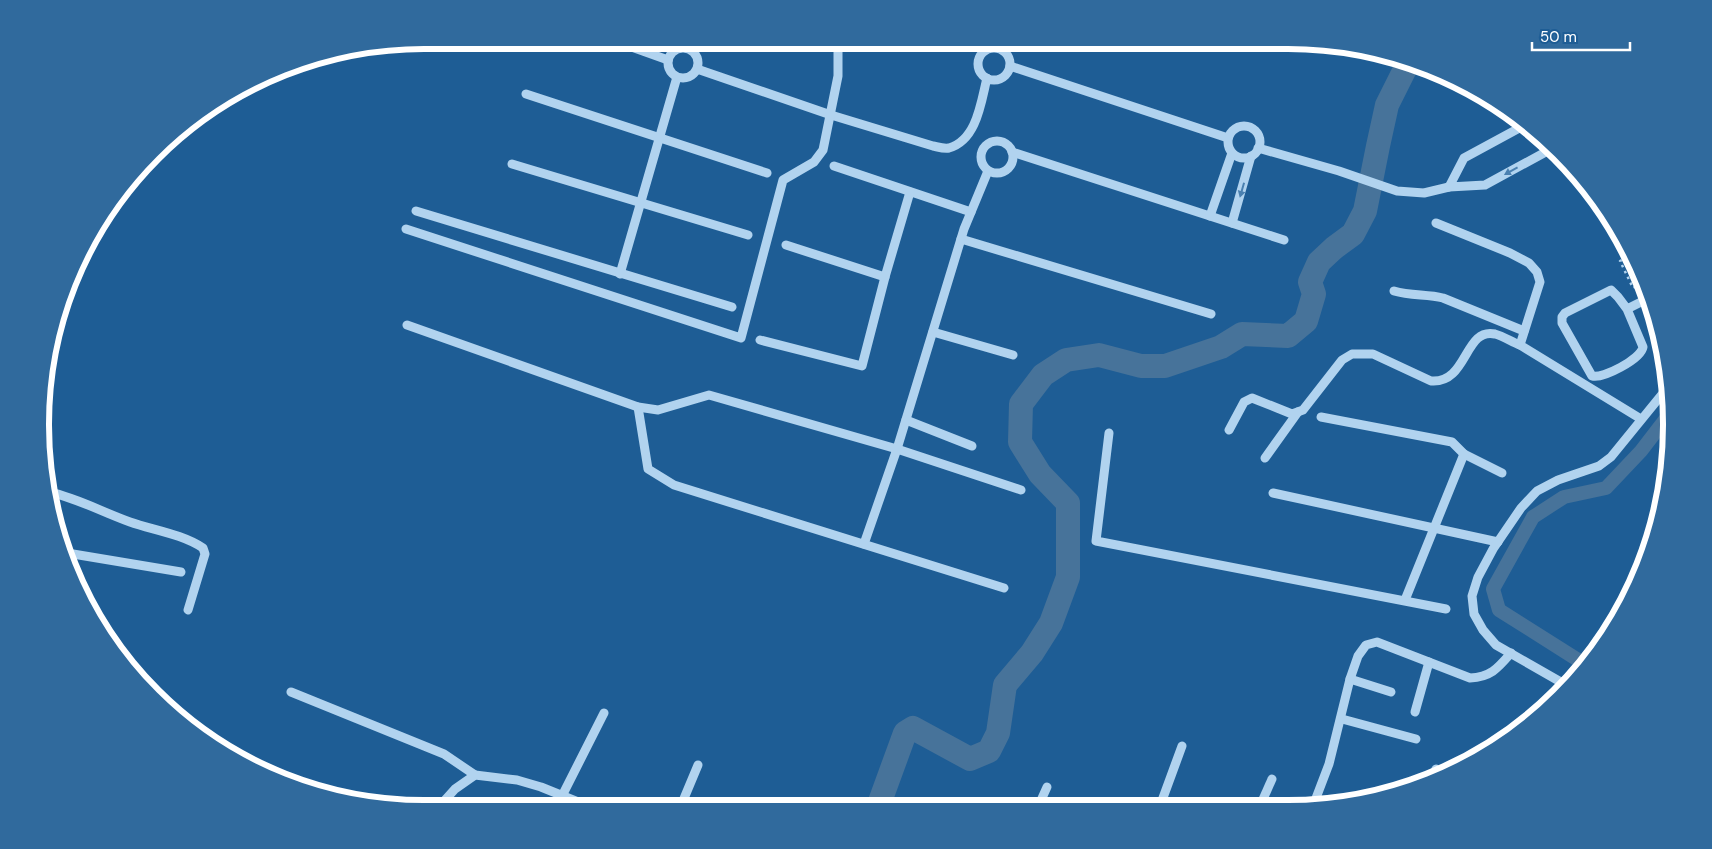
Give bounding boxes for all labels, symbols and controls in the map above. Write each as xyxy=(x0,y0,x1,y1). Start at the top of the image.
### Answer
scale bar xyxy=(1532,20,1630,52)
text: 50 m xyxy=(1540,27,1577,47)
one-way arrow xyxy=(1503,167,1518,175)
one-way arrow xyxy=(1237,182,1245,197)

